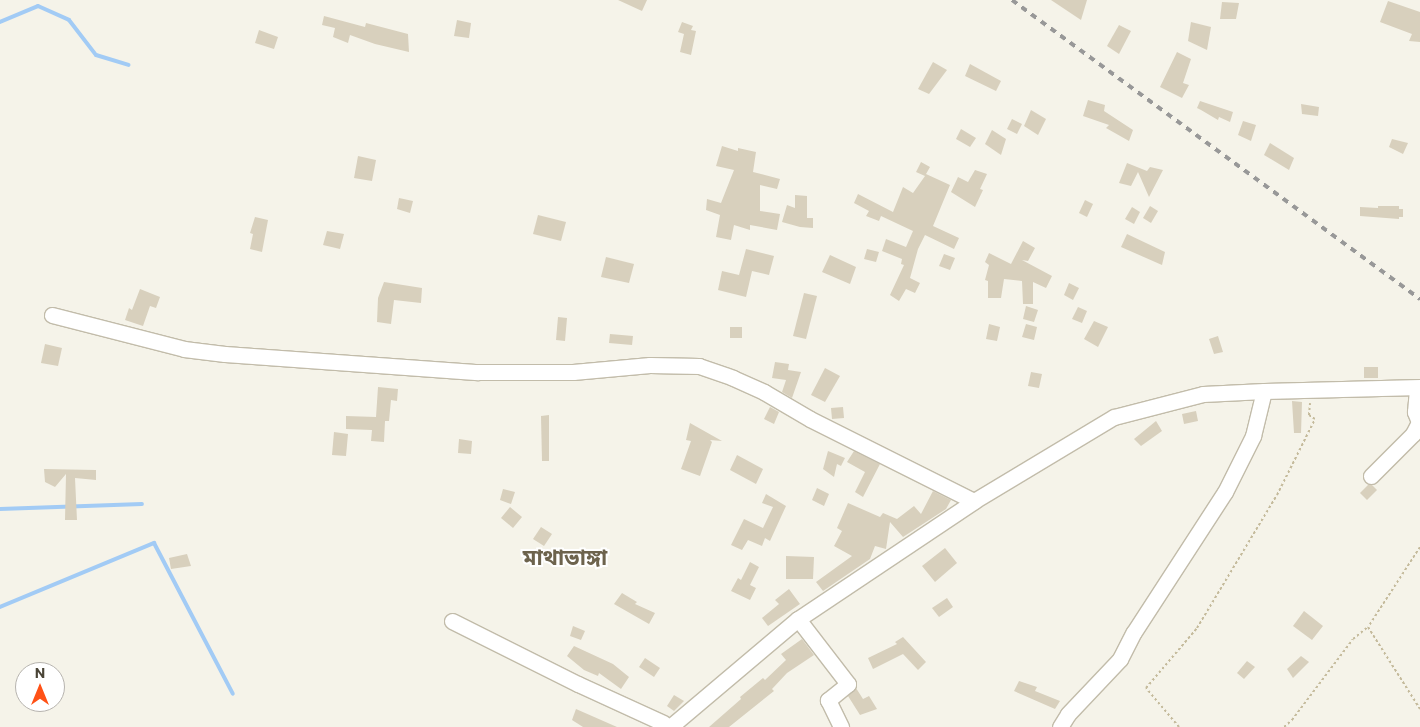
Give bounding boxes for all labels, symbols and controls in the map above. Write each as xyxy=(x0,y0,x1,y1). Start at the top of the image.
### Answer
district label: মাথাভাঙ্গা xyxy=(523,544,607,570)
north arrow xyxy=(15,662,65,712)
text: N xyxy=(35,664,45,681)

